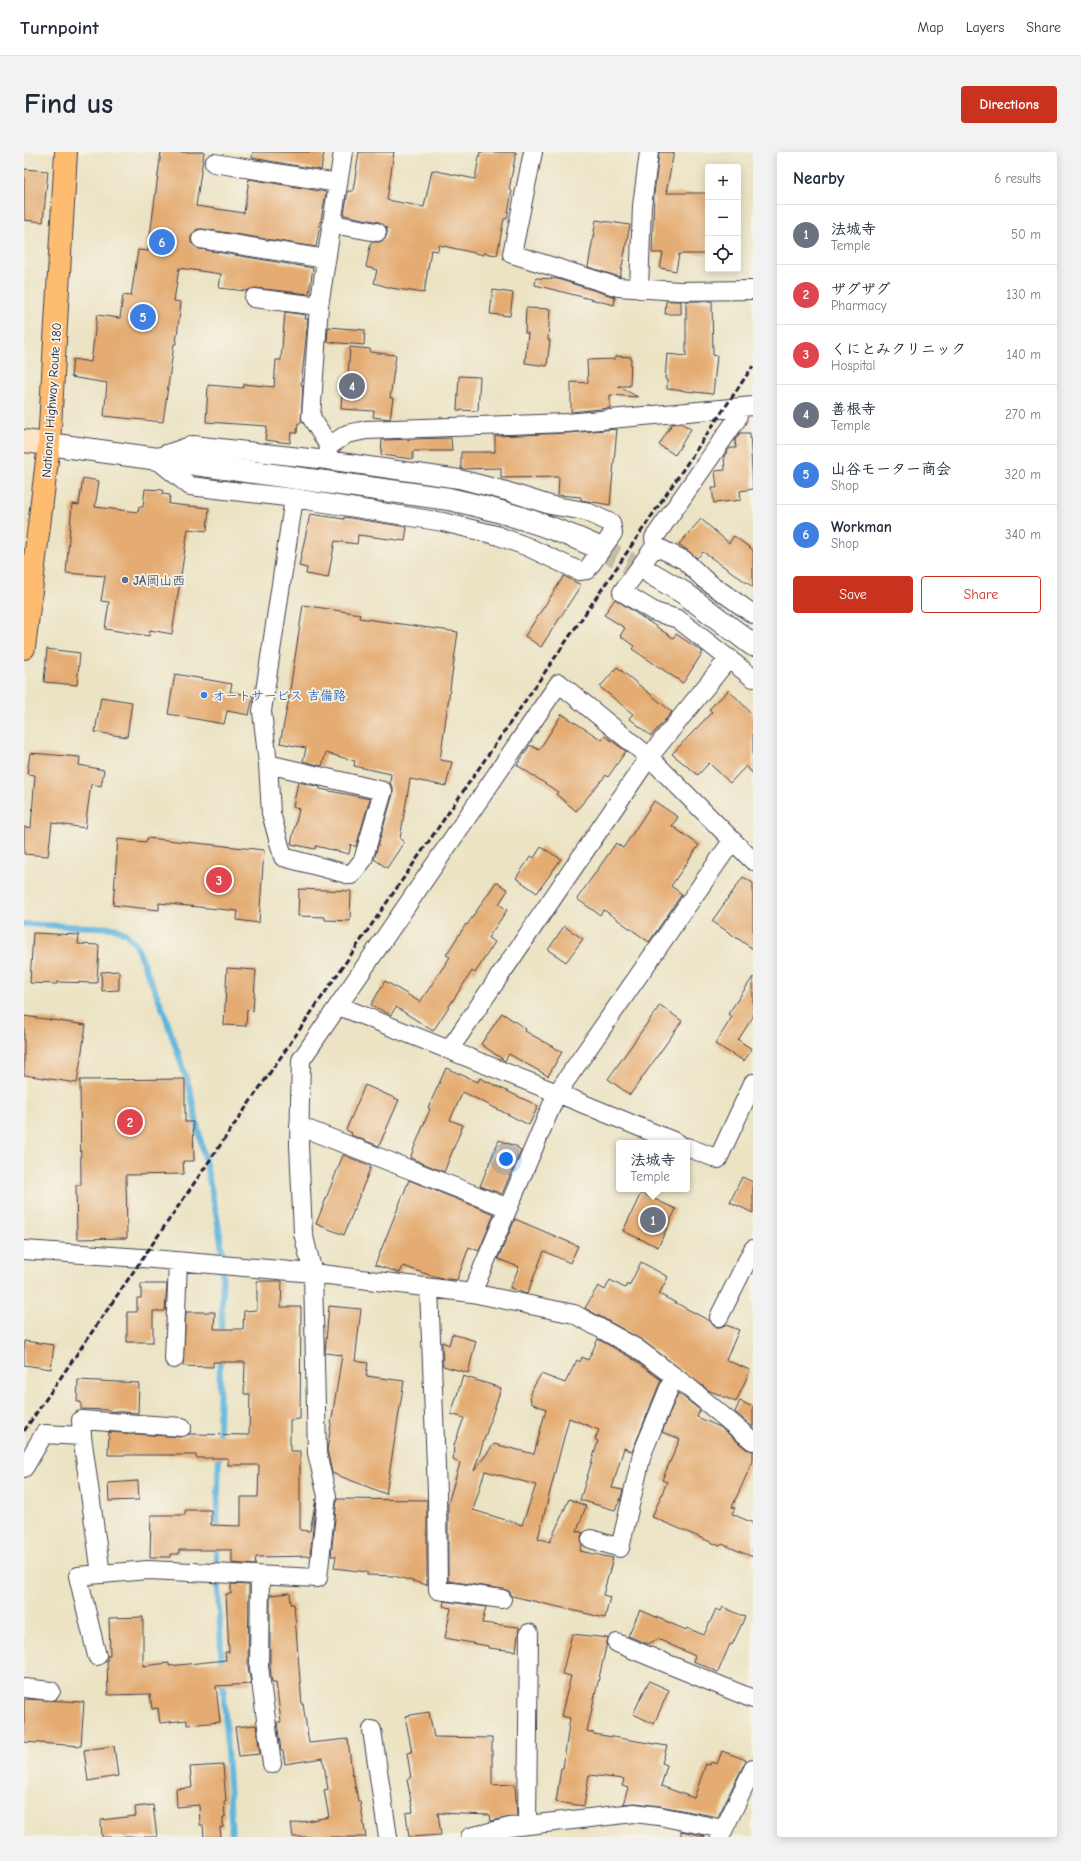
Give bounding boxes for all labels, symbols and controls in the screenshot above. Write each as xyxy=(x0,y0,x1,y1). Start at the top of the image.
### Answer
text: Turnpoint xyxy=(20,17,99,39)
text: Map xyxy=(917,19,944,36)
text: Layers xyxy=(966,19,1004,36)
text: Share xyxy=(1026,19,1061,36)
button: Directions xyxy=(961,86,1057,123)
text: Find us xyxy=(24,88,113,120)
map controls xyxy=(705,164,741,272)
button: + xyxy=(705,164,741,200)
text: Nearby xyxy=(793,169,844,188)
text: 6 results xyxy=(994,171,1041,186)
button: − xyxy=(705,200,741,236)
text: 法城寺 xyxy=(831,220,876,238)
pin: 6 xyxy=(149,227,175,257)
text: 1 xyxy=(803,227,809,242)
text: 50 m xyxy=(1011,227,1041,242)
button: locate xyxy=(705,236,741,272)
text: Temple xyxy=(831,238,870,253)
text: ザグザグ xyxy=(831,280,890,298)
text: 2 xyxy=(803,287,809,302)
text: 130 m xyxy=(1006,287,1041,302)
text: Pharmacy xyxy=(831,298,887,313)
pin: 5 xyxy=(130,302,156,332)
street label: National Highway Route 180 xyxy=(39,322,64,478)
text: くにとみクリニック xyxy=(831,340,966,358)
text: 3 xyxy=(803,347,809,362)
text: 140 m xyxy=(1007,347,1041,362)
text: Hospital xyxy=(831,358,875,373)
pin: 4 xyxy=(339,371,365,401)
text: 善根寺 xyxy=(831,400,876,418)
text: 4 xyxy=(803,407,809,422)
text: 270 m xyxy=(1005,407,1041,422)
text: Temple xyxy=(831,418,870,433)
text: 山谷モーター商会 xyxy=(831,460,951,478)
text: 5 xyxy=(803,467,809,482)
text: 320 m xyxy=(1005,467,1041,482)
text: Shop xyxy=(831,478,859,493)
text: Workman xyxy=(831,518,892,536)
text: 6 xyxy=(803,527,809,542)
text: 340 m xyxy=(1005,527,1041,542)
text: Shop xyxy=(831,536,859,551)
place label: JA岡山西 xyxy=(133,573,185,588)
marker: JA岡山西 xyxy=(120,575,130,585)
button: Save xyxy=(793,576,913,613)
button: Share xyxy=(921,576,1041,613)
place label: オートサービス 吉備路 xyxy=(212,688,346,703)
marker: オートサービス 吉備路 xyxy=(199,690,209,700)
pin: 3 xyxy=(206,865,232,895)
pin: 2 xyxy=(117,1107,143,1137)
popup xyxy=(616,1140,690,1192)
your location xyxy=(496,1149,516,1169)
text: 法城寺 xyxy=(630,1151,676,1169)
text: Temple xyxy=(630,1169,670,1184)
pin: 1 xyxy=(640,1205,666,1235)

